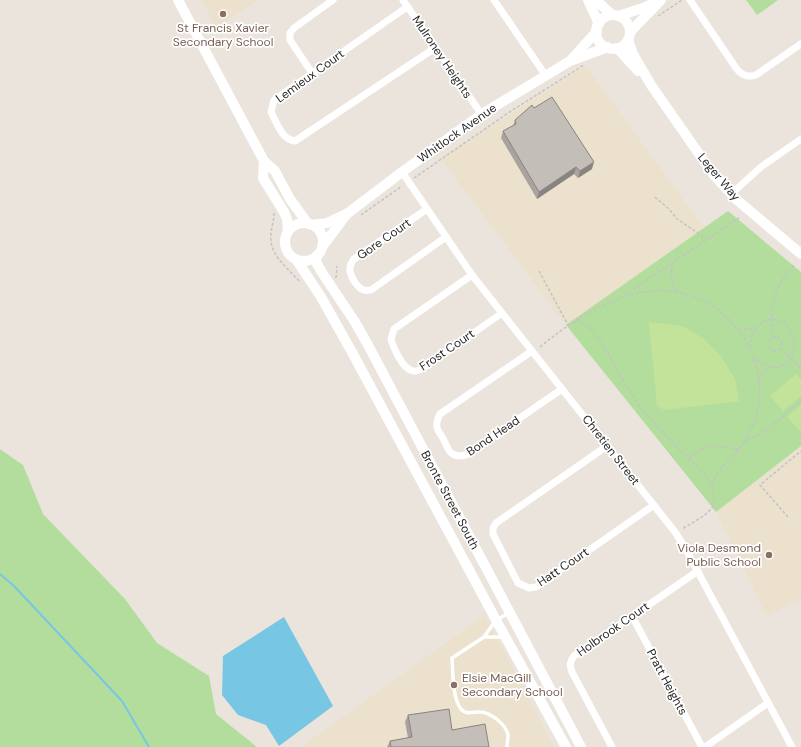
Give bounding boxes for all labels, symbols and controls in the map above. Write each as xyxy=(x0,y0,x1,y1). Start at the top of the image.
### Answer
marker: St Francis Xavier Secondary School xyxy=(218,9,228,19)
street label: Mulroney Heights xyxy=(408,13,476,101)
place label: St Francis Xavier Secondary School xyxy=(173,20,273,50)
street label: Lemieux Court xyxy=(273,46,348,106)
street label: Whitlock Avenue xyxy=(414,100,500,166)
street label: Leger Way xyxy=(694,150,744,205)
street label: Gore Court xyxy=(354,214,414,263)
street label: Frost Court xyxy=(416,326,478,374)
street label: Bond Head xyxy=(463,412,523,460)
street label: Chretien Street xyxy=(579,412,644,489)
street label: Bronte Street South xyxy=(417,448,483,552)
place label: Viola Desmond Public School xyxy=(677,540,761,570)
street label: Hatt Court xyxy=(534,544,592,590)
marker: Viola Desmond Public School xyxy=(764,550,774,560)
street label: Holbrook Court xyxy=(574,598,653,660)
street label: Pratt Heights xyxy=(643,646,691,718)
place label: Elsie MacGill Secondary School xyxy=(462,670,563,700)
marker: Elsie MacGill Secondary School xyxy=(449,680,459,690)

